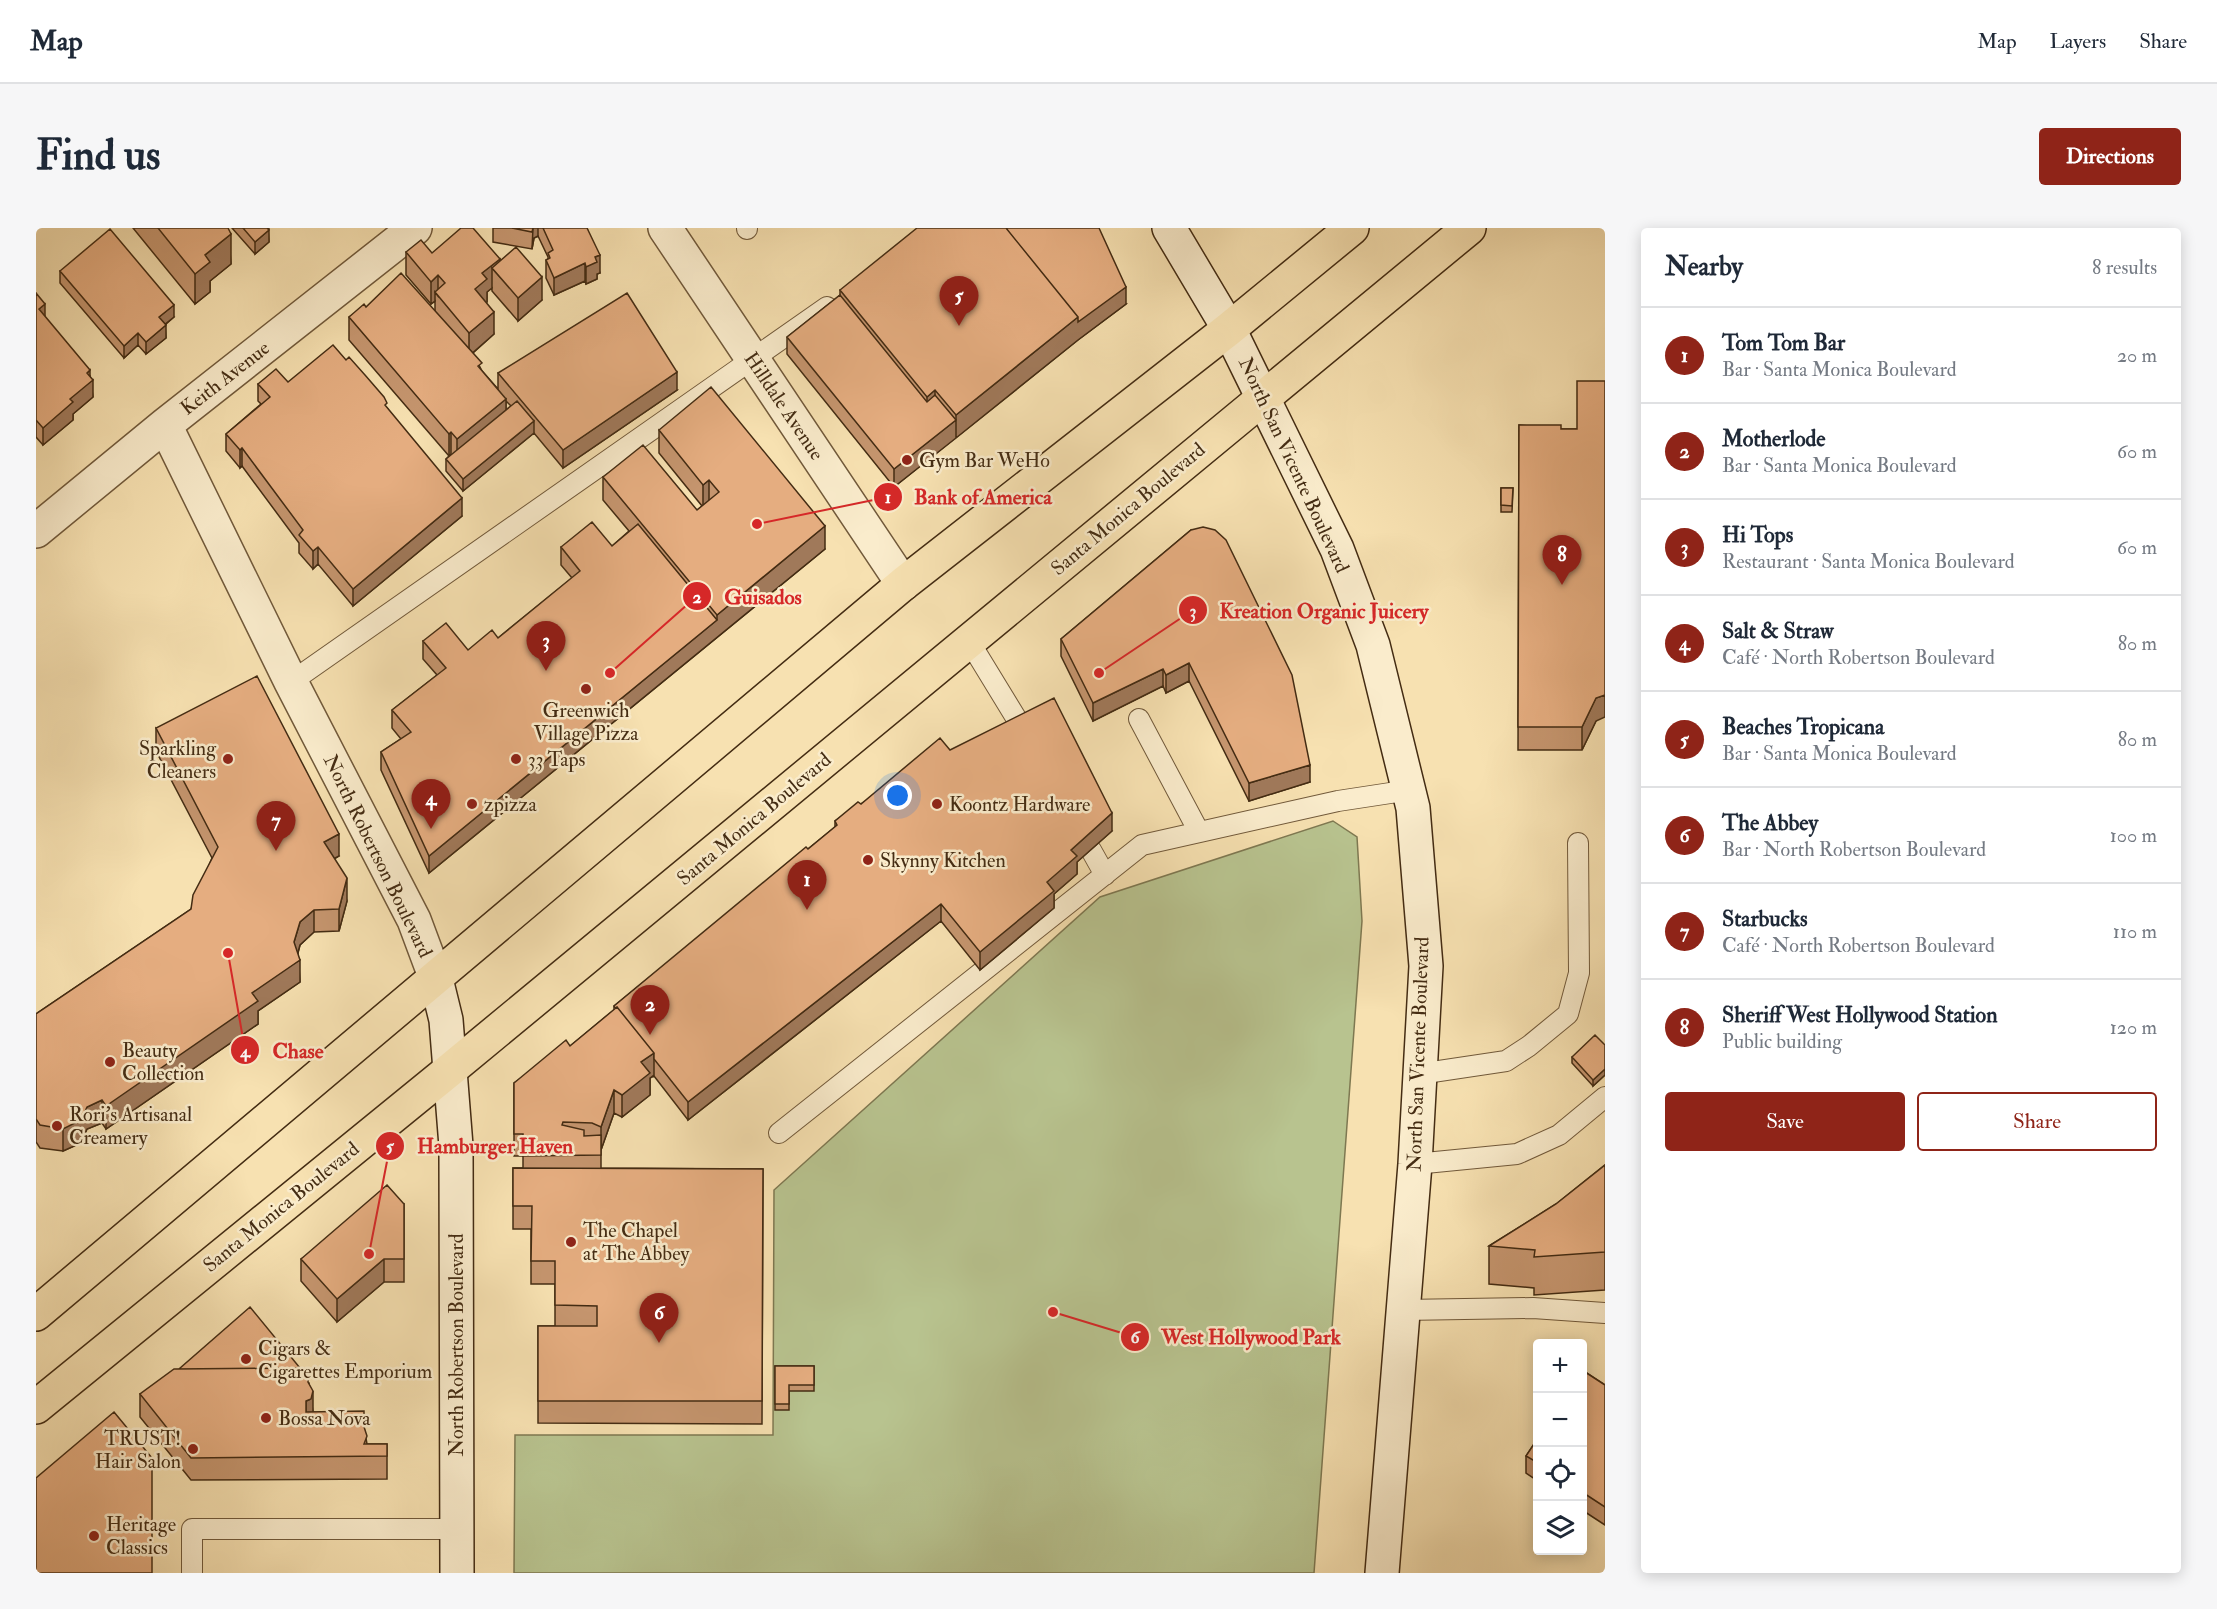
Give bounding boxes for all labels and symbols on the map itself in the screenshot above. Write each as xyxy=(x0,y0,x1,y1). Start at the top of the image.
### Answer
pin: 5 xyxy=(940,276,978,326)
street label: Keith Avenue xyxy=(175,335,275,421)
street label: Hilldale Avenue xyxy=(739,347,829,465)
street label: North San Vicente Boulevard xyxy=(1233,353,1355,577)
street label: Santa Monica Boulevard xyxy=(1046,437,1210,581)
place label: Gym Bar WeHo xyxy=(919,448,1050,473)
marker: Gym Bar WeHo xyxy=(900,453,914,467)
callout: Bank of America xyxy=(873,477,1064,516)
text: Bank of America xyxy=(914,484,1053,511)
text: 1 xyxy=(885,486,891,509)
pin: 8 xyxy=(1542,536,1582,585)
callout: Guisados xyxy=(682,577,814,616)
text: Guisados xyxy=(724,584,802,611)
text: 2 xyxy=(692,586,702,609)
callout: Kreation Organic Juicery xyxy=(1178,591,1441,630)
text: Kreation Organic Juicery xyxy=(1219,598,1429,625)
text: 3 xyxy=(1190,600,1197,623)
pin: 3 xyxy=(526,622,566,671)
marker: Greenwich Village Pizza xyxy=(579,682,593,696)
place label: Greenwich Village Pizza xyxy=(534,698,639,746)
place label: Sparkling Cleaners xyxy=(139,736,217,784)
place label: 33 Taps xyxy=(528,747,586,773)
street label: Santa Monica Boulevard xyxy=(672,747,836,891)
street label: North Robertson Boulevard xyxy=(318,750,438,962)
marker: Sparkling Cleaners xyxy=(221,752,235,766)
marker: 33 Taps xyxy=(509,752,523,766)
pin: 4 xyxy=(412,780,450,829)
your location xyxy=(883,781,912,810)
place label: zpizza xyxy=(484,792,537,818)
place label: Koontz Hardware xyxy=(949,792,1090,817)
marker: zpizza xyxy=(465,797,479,811)
marker: Koontz Hardware xyxy=(930,797,944,811)
pin: 7 xyxy=(256,802,296,851)
place label: Skynny Kitchen xyxy=(880,848,1006,873)
marker: Skynny Kitchen xyxy=(861,853,875,867)
pin: 1 xyxy=(788,860,826,910)
street label: North San Vicente Boulevard xyxy=(1401,936,1435,1172)
pin: 2 xyxy=(630,986,670,1035)
callout: Chase xyxy=(230,1031,335,1070)
place label: Beauty Collection xyxy=(122,1038,204,1086)
text: Chase xyxy=(272,1038,324,1065)
text: 4 xyxy=(239,1040,251,1063)
marker: Beauty Collection xyxy=(103,1055,117,1069)
place label: Rori's Artisanal Creamery xyxy=(69,1102,192,1150)
marker: Rori's Artisanal Creamery xyxy=(50,1119,64,1133)
callout: Hamburger Haven xyxy=(375,1126,585,1165)
text: Hamburger Haven xyxy=(417,1133,573,1160)
text: 5 xyxy=(386,1135,395,1158)
street label: Santa Monica Boulevard xyxy=(198,1136,364,1278)
place label: The Chapel at The Abbey xyxy=(583,1218,691,1266)
street label: North Robertson Boulevard xyxy=(444,1233,469,1456)
marker: The Chapel at The Abbey xyxy=(564,1235,578,1249)
pin: 6 xyxy=(640,1294,678,1343)
callout: West Hollywood Park xyxy=(1120,1317,1353,1356)
text: West Hollywood Park xyxy=(1160,1324,1342,1351)
text: 6 xyxy=(1130,1326,1141,1349)
place label: Cigars & Cigarettes Emporium xyxy=(258,1336,433,1385)
marker: Cigars & Cigarettes Emporium xyxy=(239,1352,253,1366)
place label: Bossa Nova xyxy=(278,1406,371,1431)
marker: Bossa Nova xyxy=(259,1411,273,1425)
place label: TRUST! Hair Salon xyxy=(95,1426,181,1474)
marker: TRUST! Hair Salon xyxy=(186,1442,200,1456)
place label: Heritage Classics xyxy=(106,1512,176,1560)
marker: Heritage Classics xyxy=(87,1529,101,1543)

